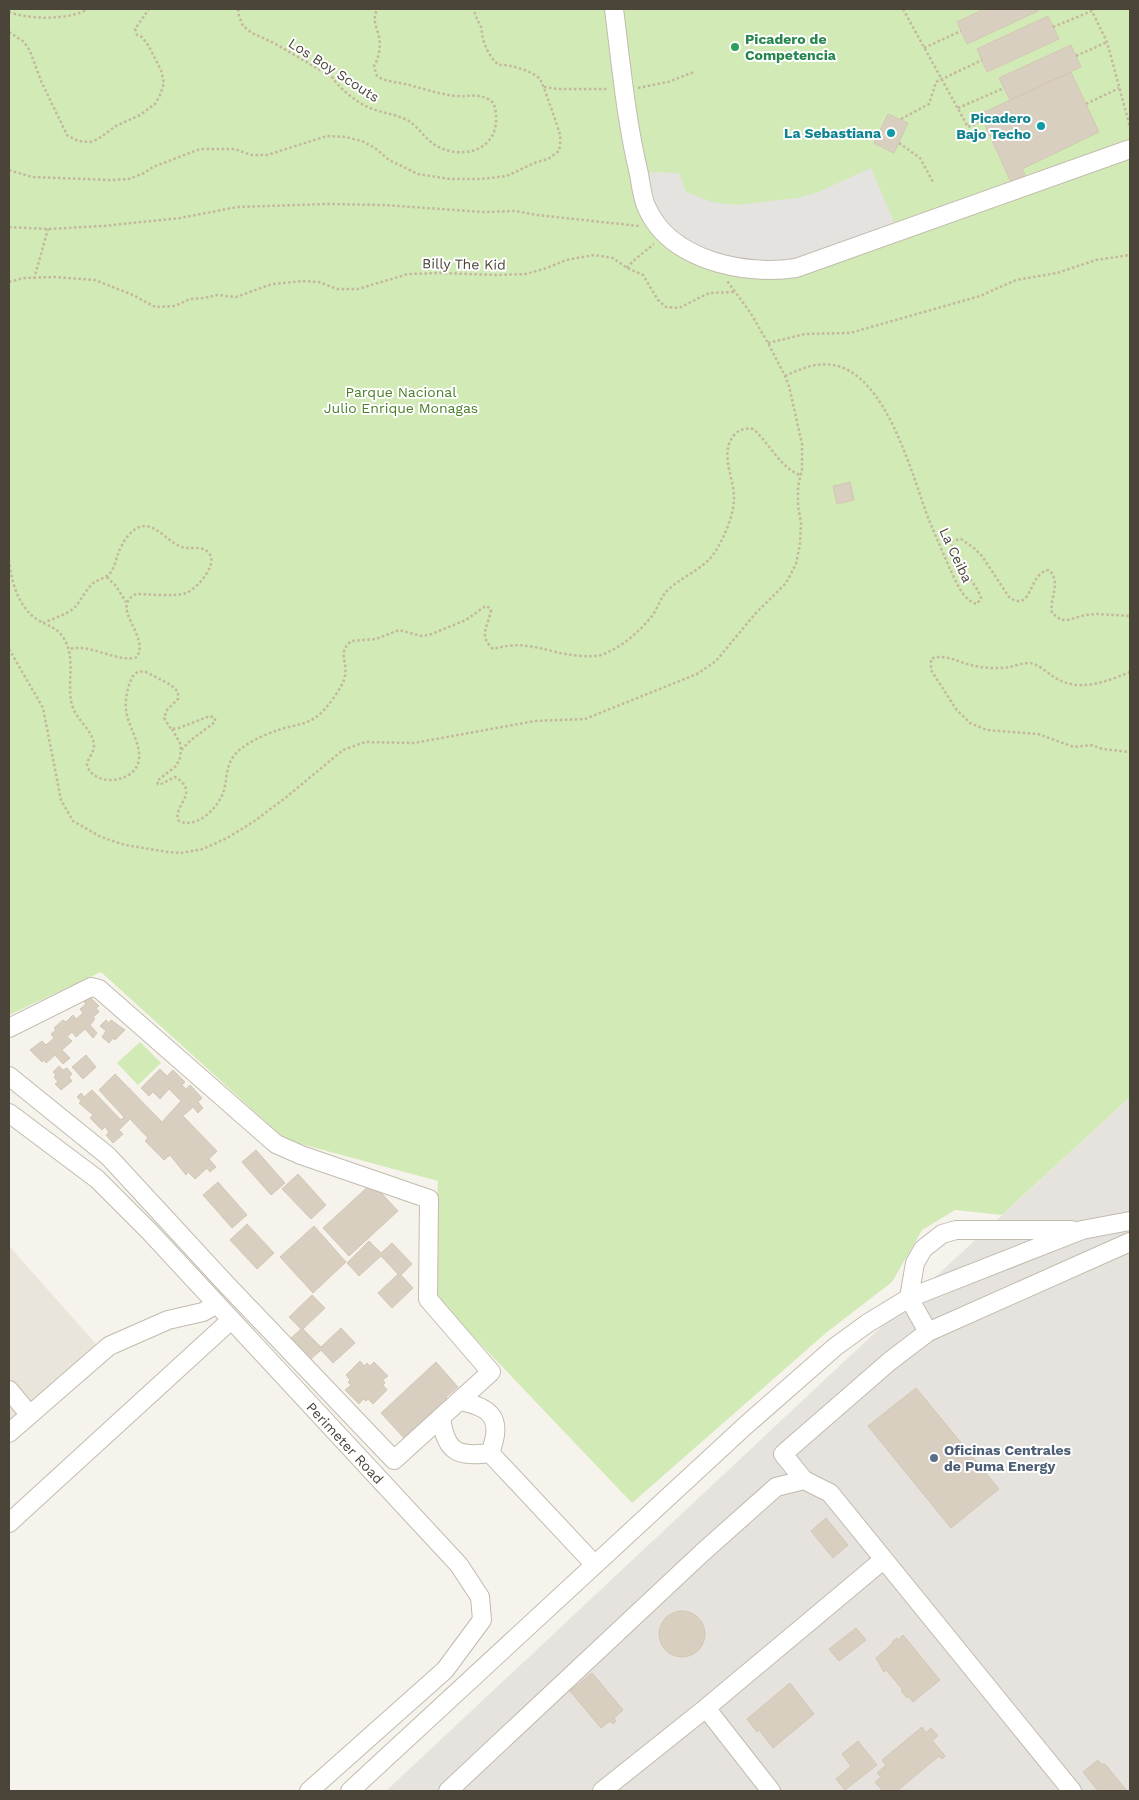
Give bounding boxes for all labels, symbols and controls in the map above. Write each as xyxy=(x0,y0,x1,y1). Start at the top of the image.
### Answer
place label: Picadero de Competencia xyxy=(745,31,837,63)
street label: Los Boy Scouts xyxy=(286,35,382,105)
marker: Picadero de Competencia xyxy=(729,41,741,53)
place label: Picadero Bajo Techo xyxy=(956,110,1031,142)
marker: Picadero Bajo Techo xyxy=(1035,120,1047,132)
place label: La Sebastiana xyxy=(784,125,882,141)
marker: La Sebastiana xyxy=(885,127,897,139)
street label: Billy The Kid xyxy=(422,255,506,273)
park label: Parque Nacional Julio Enrique Monagas xyxy=(324,384,478,416)
street label: La Ceiba xyxy=(936,525,976,585)
street label: Perimeter Road xyxy=(303,1399,387,1487)
place label: Oficinas Centrales de Puma Energy xyxy=(944,1442,1072,1474)
marker: Oficinas Centrales de Puma Energy xyxy=(928,1452,940,1464)

